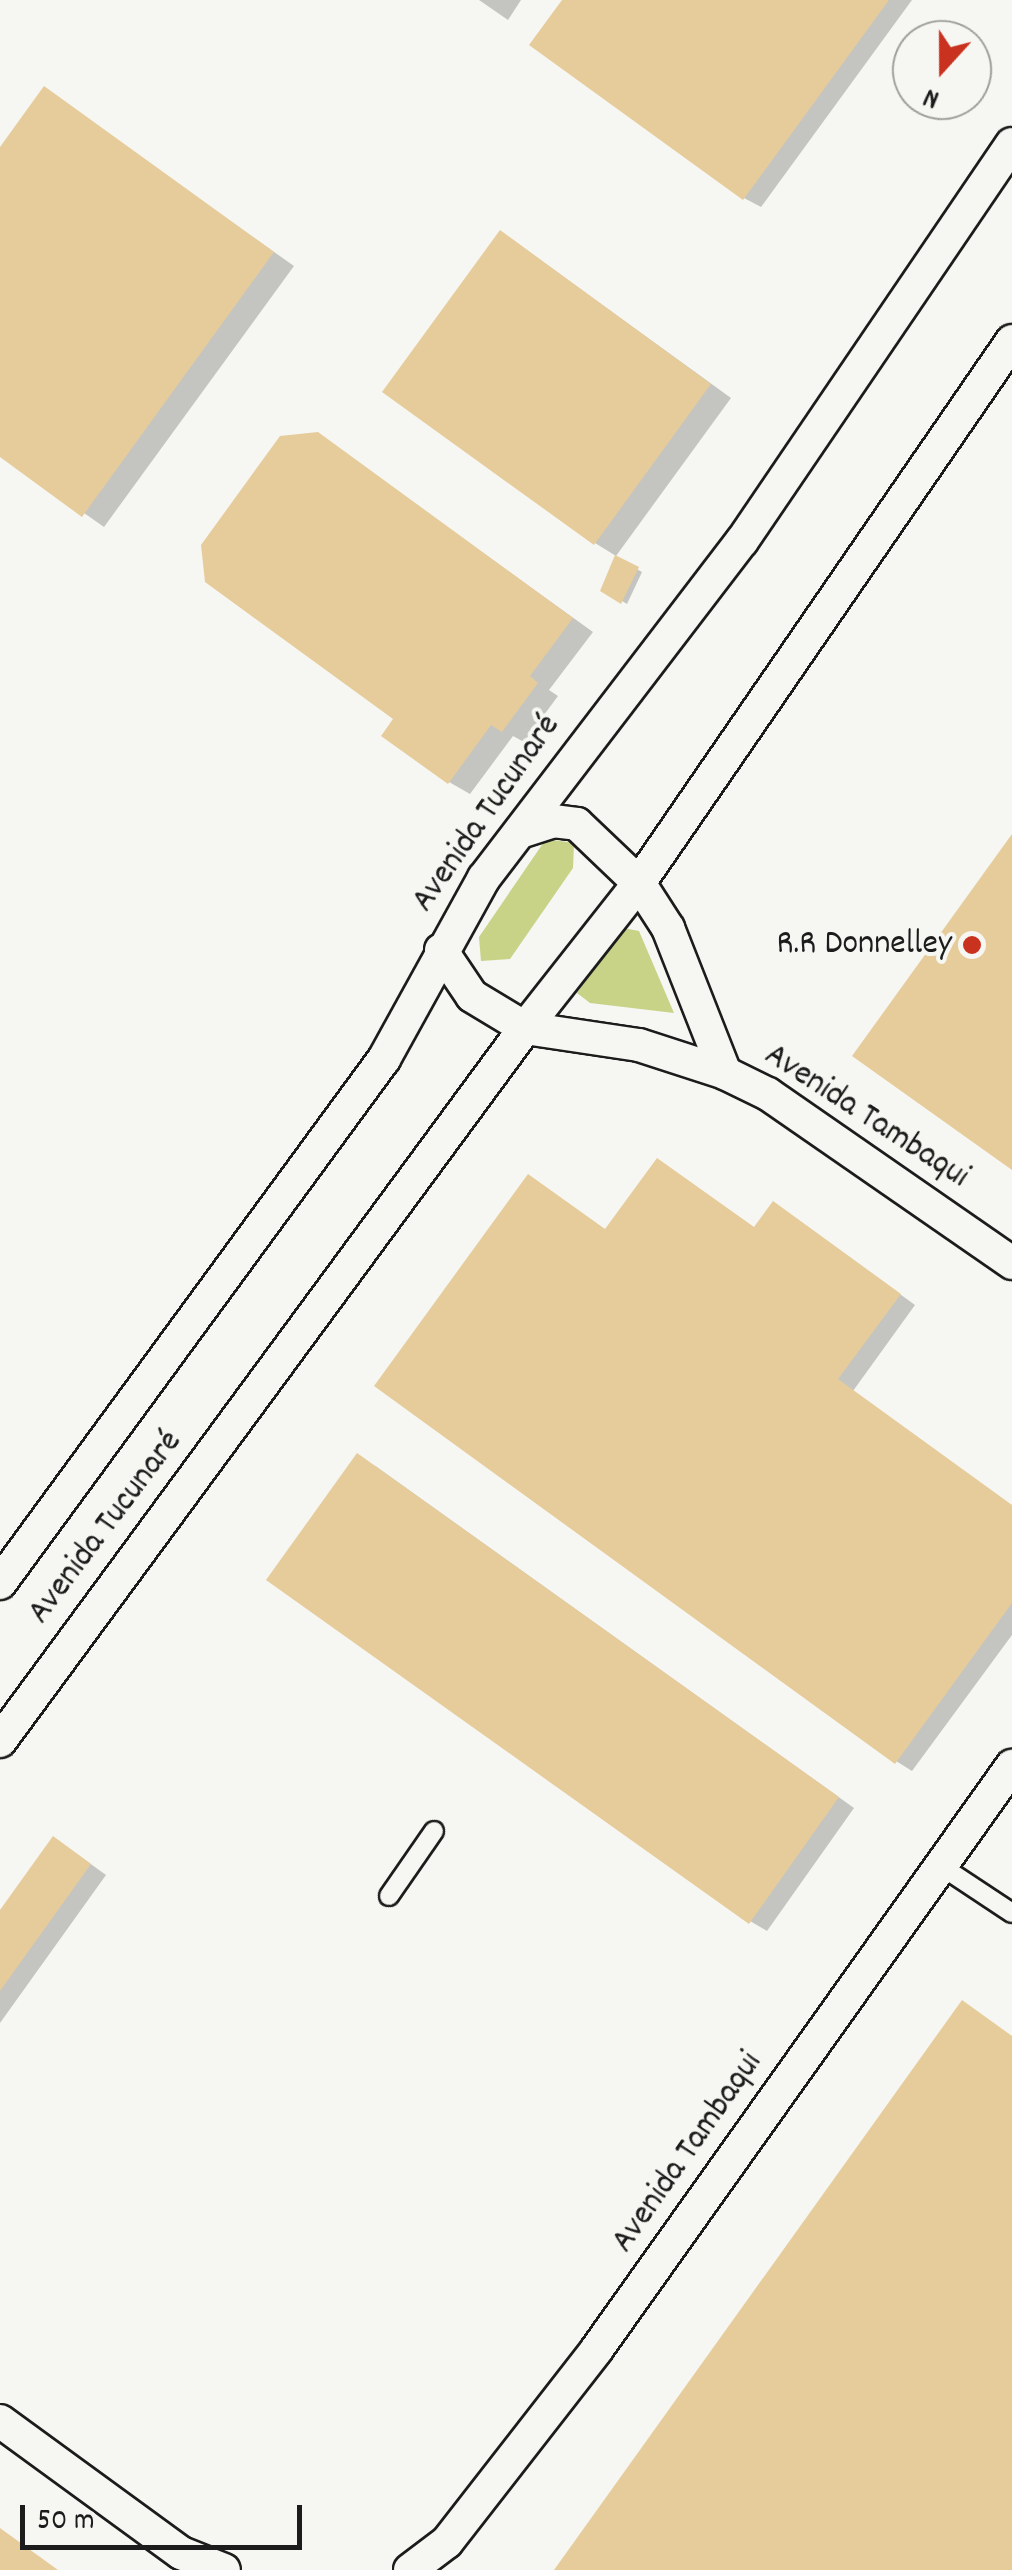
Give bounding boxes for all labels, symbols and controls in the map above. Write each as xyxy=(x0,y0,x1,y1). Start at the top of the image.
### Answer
north arrow xyxy=(892,20,992,120)
text: N xyxy=(918,75,946,117)
street label: Avenida Tucunaré xyxy=(403,707,571,921)
place label: R.R Donnelley xyxy=(776,924,952,966)
marker: R.R Donnelley xyxy=(961,934,983,956)
street label: Avenida Tambaqui xyxy=(756,1035,976,1199)
street label: Avenida Tucunaré xyxy=(20,1423,192,1633)
street label: Avenida Tambaqui xyxy=(603,2044,773,2262)
scale bar xyxy=(25,2485,308,2547)
text: 50 m xyxy=(37,2501,95,2544)

